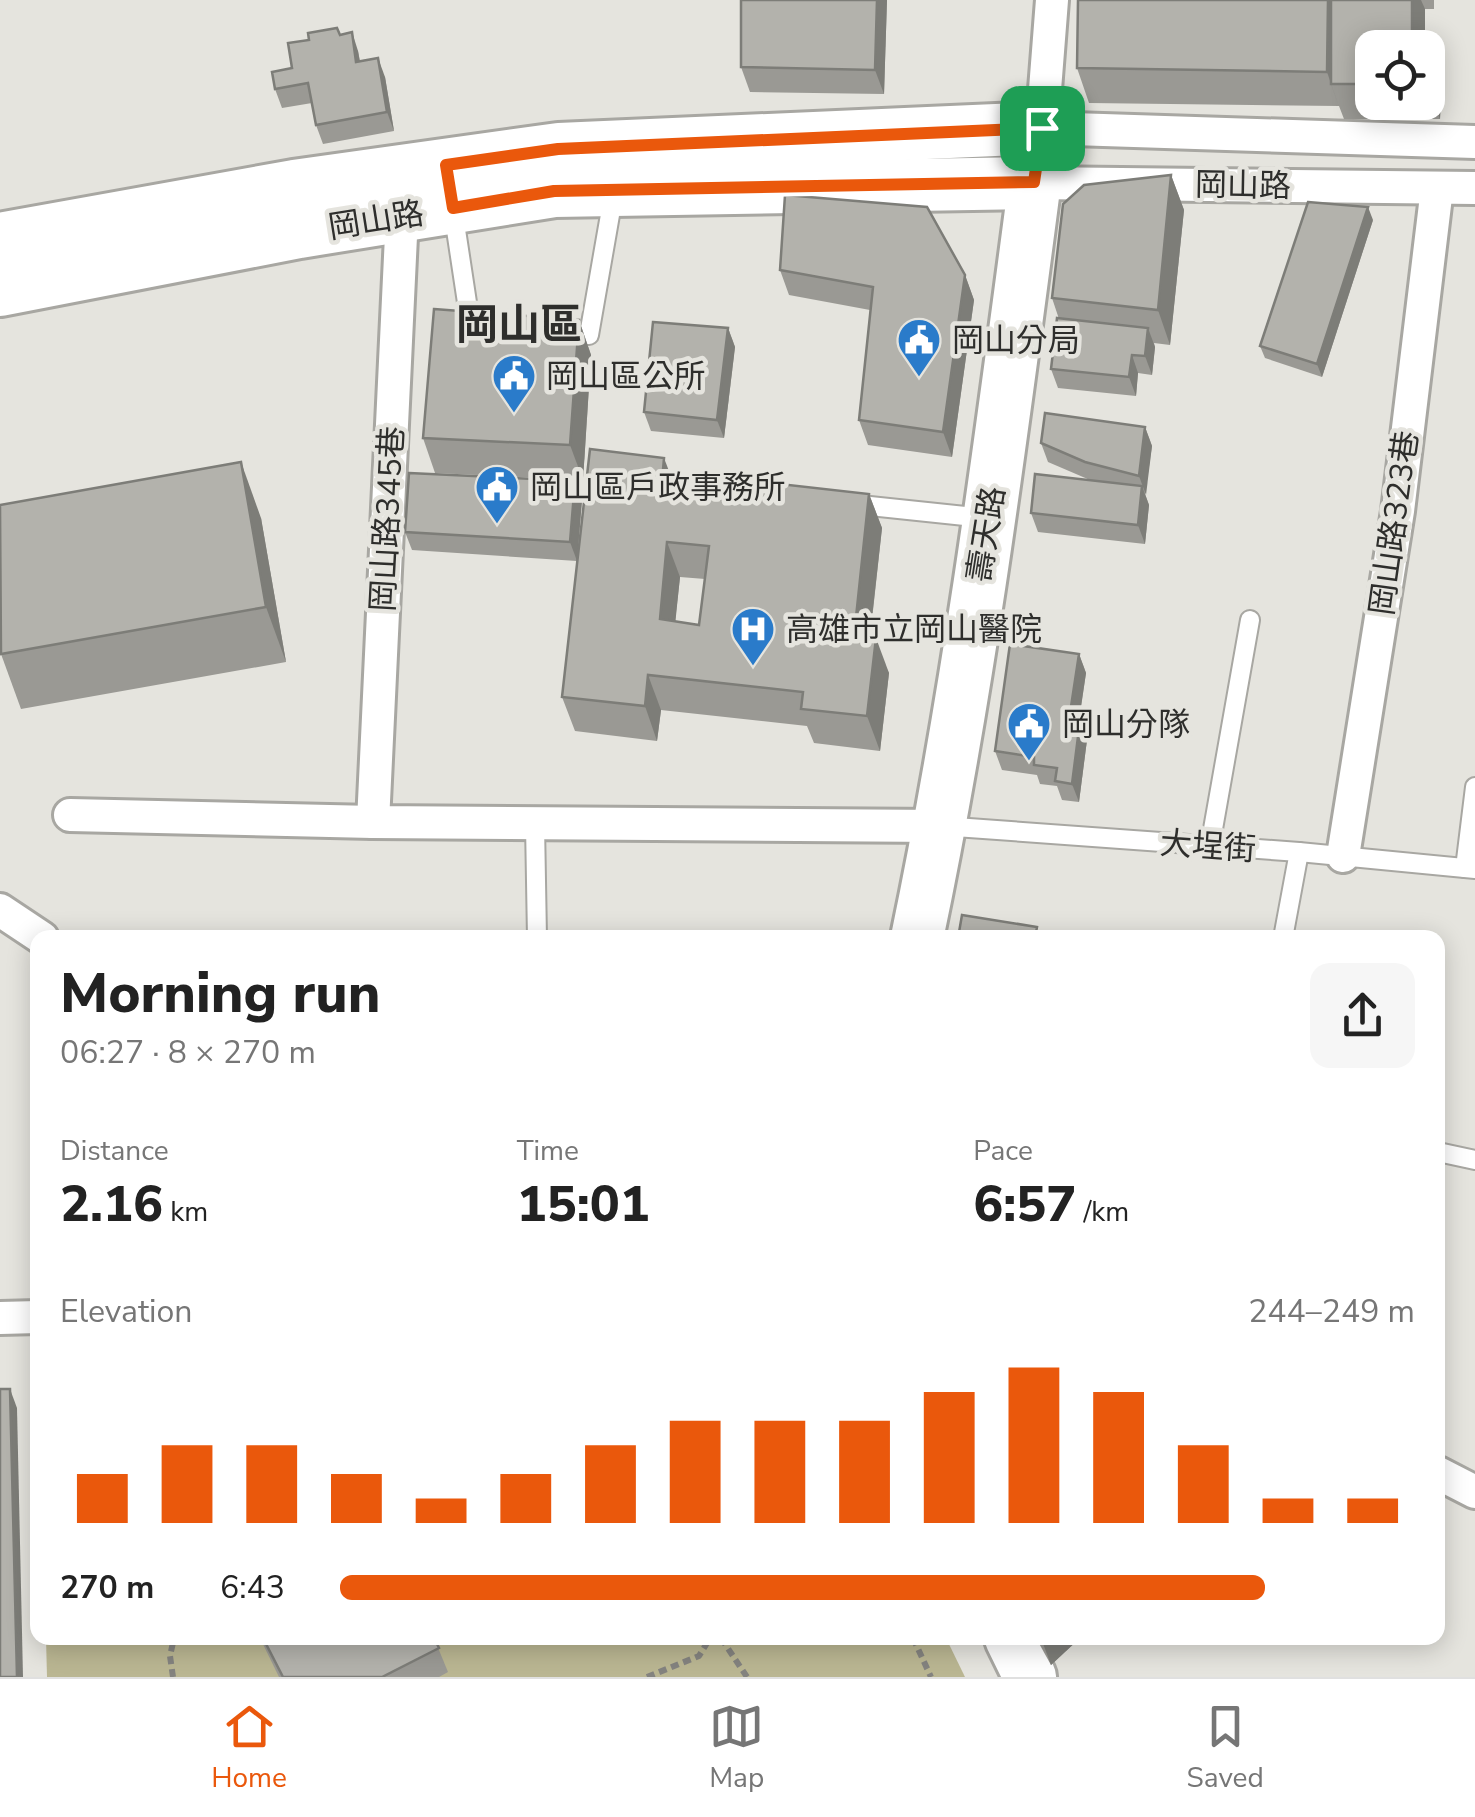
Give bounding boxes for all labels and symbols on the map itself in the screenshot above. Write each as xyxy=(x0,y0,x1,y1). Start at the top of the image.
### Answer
pin xyxy=(1000,86,1085,171)
street label: 岡山路 xyxy=(1195,163,1291,208)
street label: 岡山路 xyxy=(325,192,427,249)
district label: 岡山區 xyxy=(456,297,582,354)
public building icon: 岡山分局 xyxy=(896,317,942,378)
place label: 岡山分局 xyxy=(952,319,1080,362)
public building icon: 岡山區公所 xyxy=(491,353,537,414)
place label: 岡山區公所 xyxy=(546,355,706,398)
street label: 岡山路345巷 xyxy=(361,425,414,613)
street label: 岡山路323巷 xyxy=(1360,428,1429,618)
public building icon: 岡山區戶政事務所 xyxy=(474,464,520,525)
place label: 岡山區戶政事務所 xyxy=(530,466,786,509)
street label: 壽天路 xyxy=(958,483,1015,585)
hospital icon: 高雄市立岡山醫院 xyxy=(730,606,776,667)
place label: 高雄市立岡山醫院 xyxy=(786,608,1042,651)
public building icon: 岡山分隊 xyxy=(1006,701,1052,762)
place label: 岡山分隊 xyxy=(1062,703,1190,746)
street label: 大埕街 xyxy=(1159,822,1257,871)

